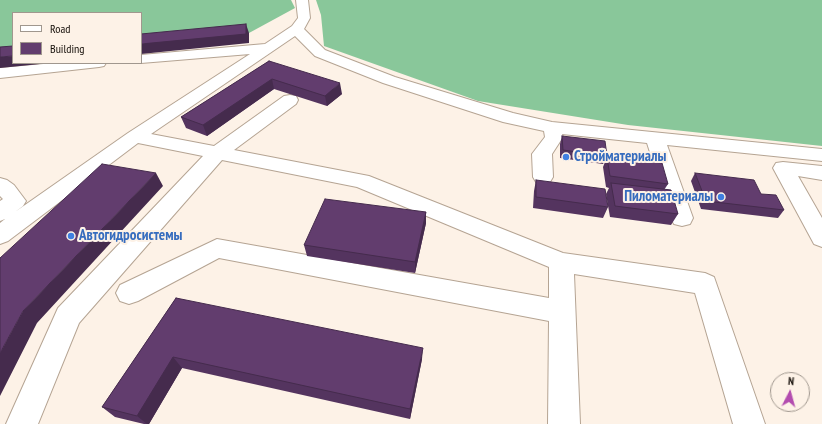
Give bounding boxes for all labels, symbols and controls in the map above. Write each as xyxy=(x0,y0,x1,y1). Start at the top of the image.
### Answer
legend xyxy=(12,12,142,64)
text: Road xyxy=(50,21,70,36)
text: Building xyxy=(50,41,85,56)
place label: Стройматериалы xyxy=(574,148,666,166)
marker: Стройматериалы xyxy=(561,152,571,162)
place label: Пиломатериалы xyxy=(624,188,713,206)
marker: Пиломатериалы xyxy=(716,192,726,202)
place label: Автогидросистемы xyxy=(79,227,182,245)
marker: Автогидросистемы xyxy=(66,231,76,241)
north arrow xyxy=(770,372,810,412)
text: N xyxy=(787,374,795,388)

